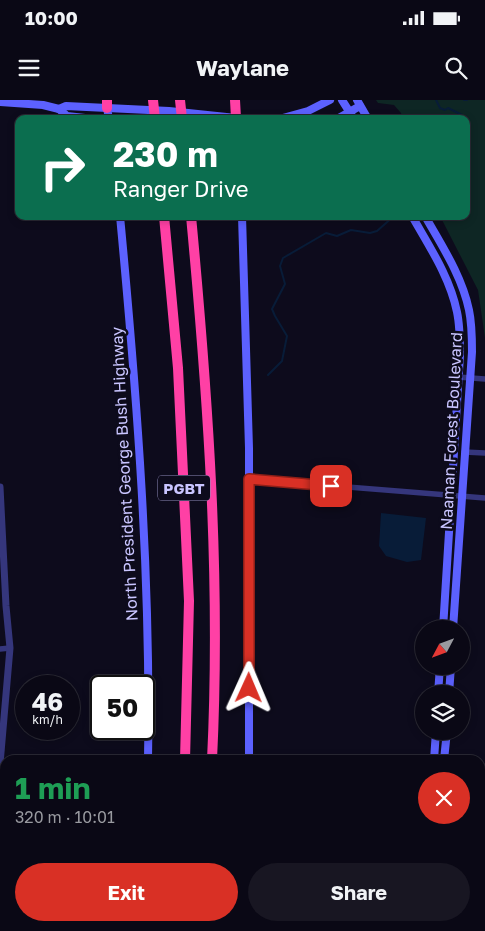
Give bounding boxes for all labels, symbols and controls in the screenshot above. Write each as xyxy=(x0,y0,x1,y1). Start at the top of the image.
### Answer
text: 10:00 xyxy=(25,6,78,29)
icon: menu xyxy=(15,54,43,82)
text: Waylane xyxy=(196,54,289,81)
icon: search xyxy=(442,54,470,82)
text: 230 m xyxy=(113,133,218,175)
icon: right xyxy=(30,135,95,200)
text: Ranger Drive xyxy=(113,175,249,202)
street label: North President George Bush Highway xyxy=(106,326,142,622)
street label: Naaman Forest Boulevard xyxy=(436,332,466,530)
pin xyxy=(310,465,352,507)
icon: arrive xyxy=(317,472,345,500)
road number: PGBT xyxy=(158,476,210,500)
north arrow xyxy=(415,620,470,675)
map controls xyxy=(415,620,470,740)
position arrow xyxy=(222,661,274,713)
speed limit sign: 50 xyxy=(90,675,155,740)
button: layers xyxy=(415,685,470,740)
text: 46 xyxy=(32,686,63,717)
text: km/h xyxy=(32,712,63,727)
text: 1 min xyxy=(15,770,91,806)
button: close xyxy=(418,772,470,824)
text: 320 m · 10:01 xyxy=(15,807,115,827)
button: Exit xyxy=(15,863,238,921)
button: Share xyxy=(248,863,470,921)

